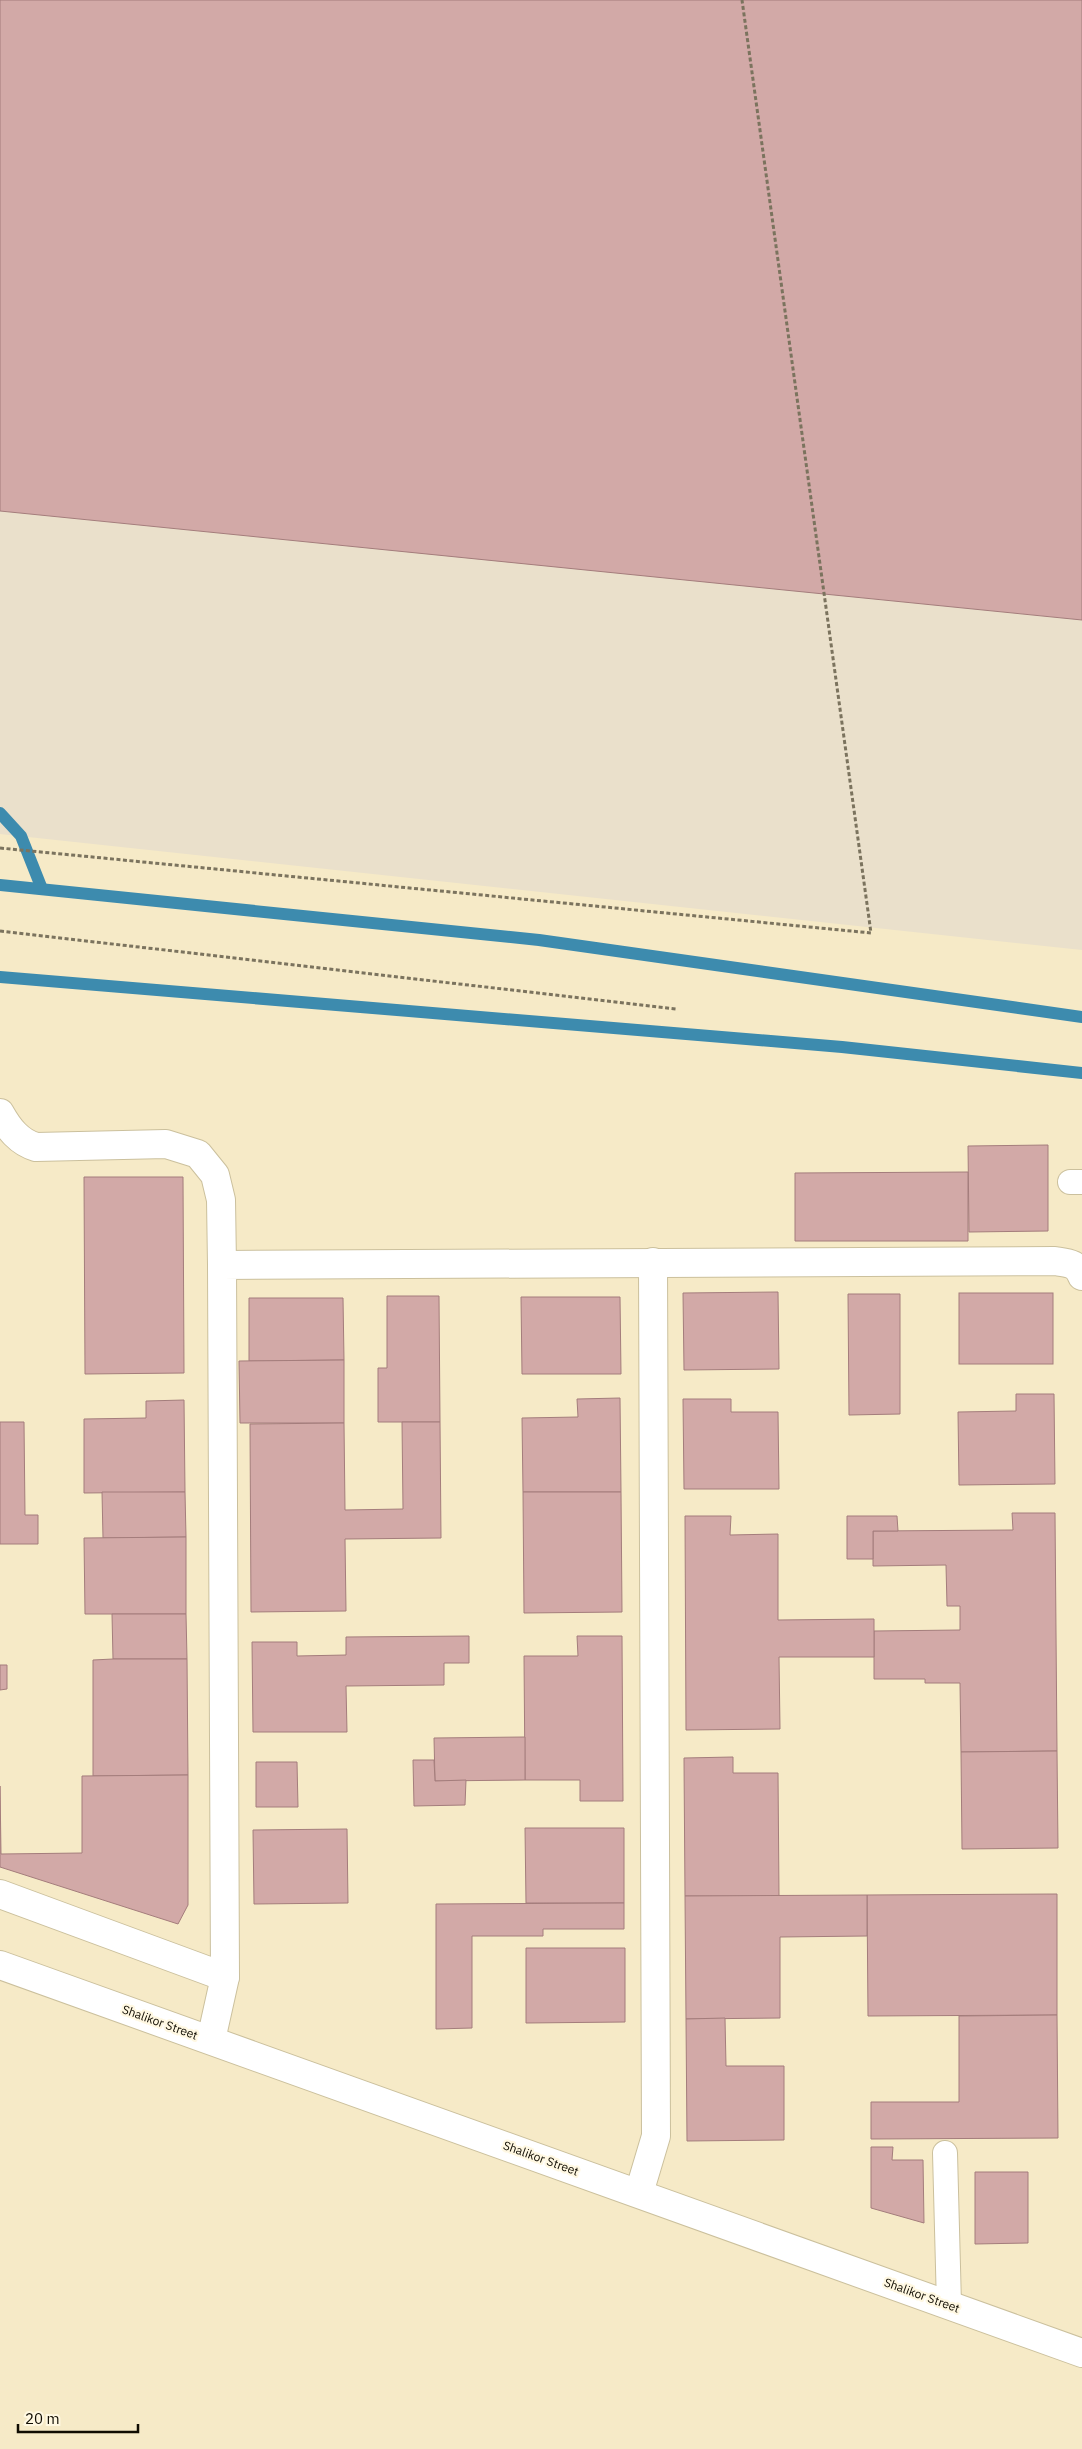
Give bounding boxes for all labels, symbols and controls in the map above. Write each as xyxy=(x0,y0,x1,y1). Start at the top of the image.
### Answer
street label: Shаlikor Street xyxy=(120,2001,200,2043)
street label: Shаlikor Street xyxy=(501,2137,581,2179)
street label: Shаlikor Street xyxy=(882,2274,962,2316)
scale bar xyxy=(18,2402,138,2434)
text: 20 m xyxy=(25,2409,60,2428)

